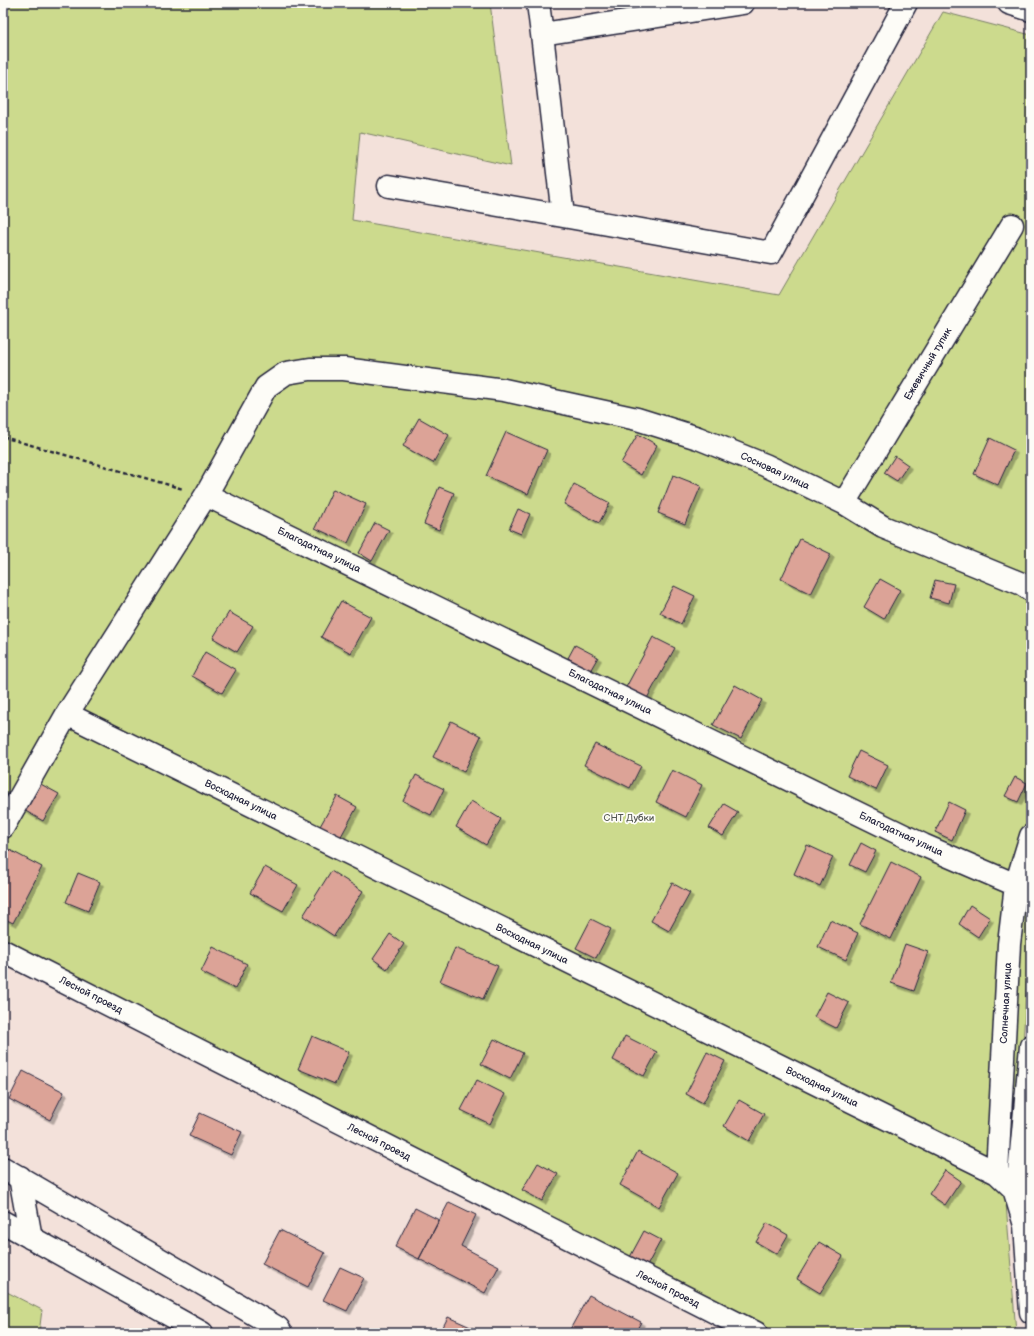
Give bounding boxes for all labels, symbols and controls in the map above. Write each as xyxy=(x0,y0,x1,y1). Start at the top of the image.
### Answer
street label: Ежевичный тупик xyxy=(902,325,955,402)
street label: Сосновая улица xyxy=(739,450,812,492)
street label: Благодатная улица xyxy=(275,525,363,575)
street label: Благодатная улица xyxy=(566,667,654,717)
street label: Восходная улица xyxy=(203,777,279,823)
street label: Благодатная улица xyxy=(857,809,945,859)
park label: СНТ Дубки xyxy=(604,812,654,824)
street label: Восходная улица xyxy=(494,921,570,967)
street label: Солнечная улица xyxy=(998,962,1014,1044)
street label: Лесной проезд xyxy=(57,973,125,1016)
street label: Восходная улица xyxy=(784,1064,860,1110)
street label: Лесной проезд xyxy=(345,1120,413,1163)
street label: Лесной проезд xyxy=(634,1267,702,1310)

